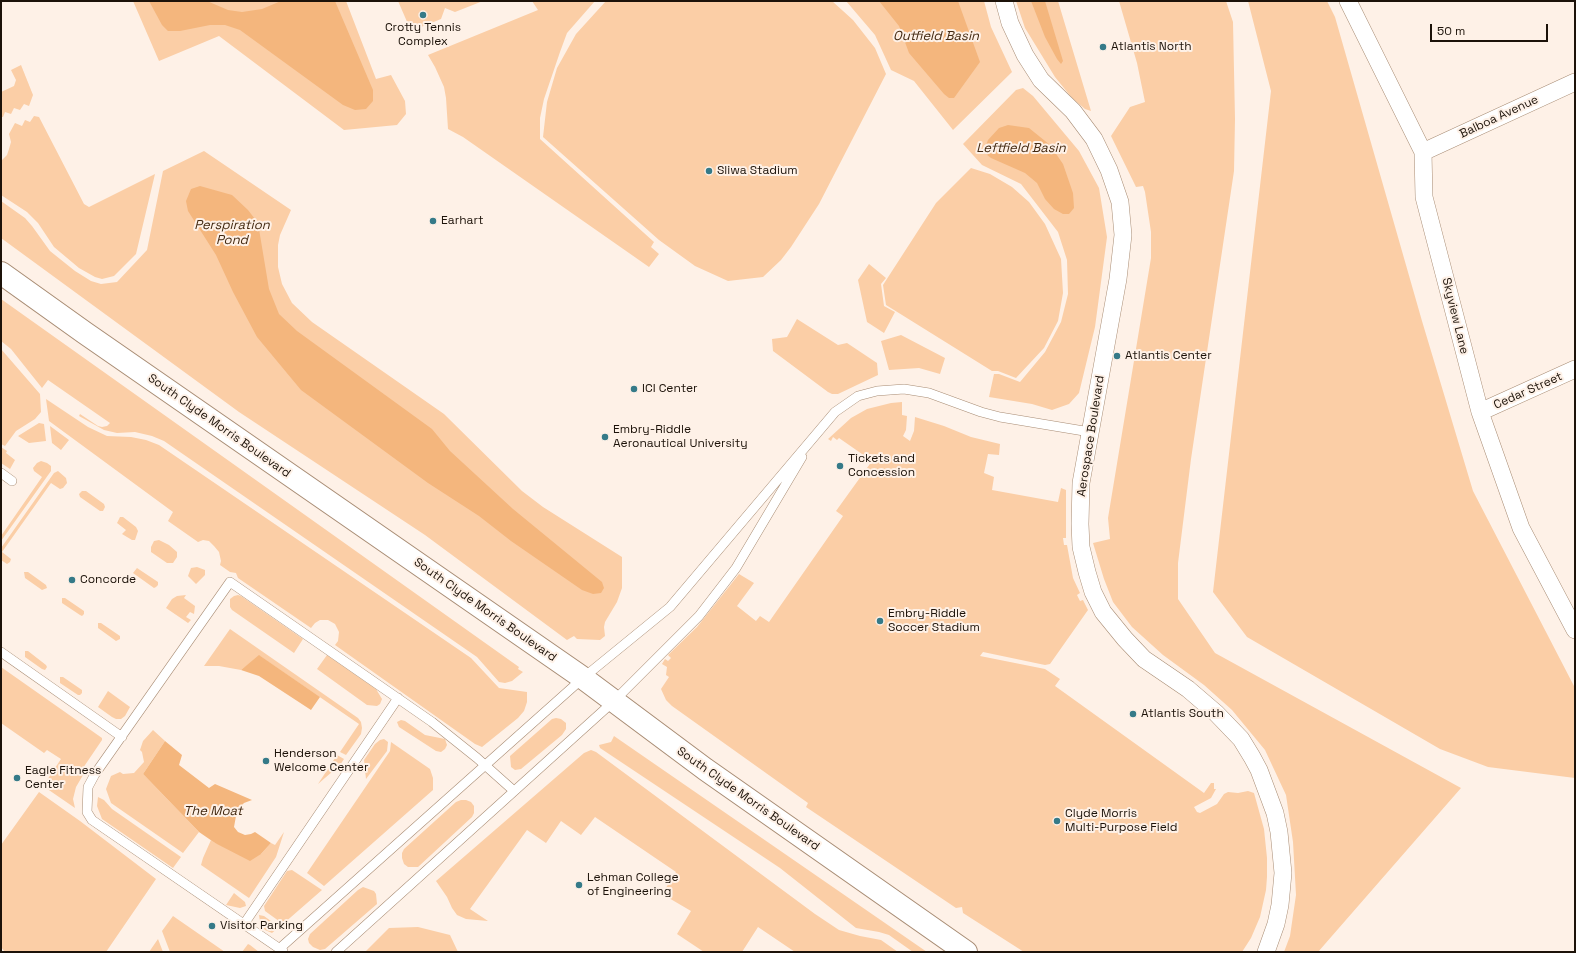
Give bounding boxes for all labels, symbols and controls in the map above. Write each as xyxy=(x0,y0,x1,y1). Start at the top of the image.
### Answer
marker: Crotty Tennis Complex xyxy=(418,10,428,20)
scale bar xyxy=(1432,16,1550,42)
place label: Crotty Tennis Complex xyxy=(385,21,461,49)
text: 50 m xyxy=(1437,23,1465,39)
water label: Outfield Basin xyxy=(893,28,979,44)
place label: Atlantis North xyxy=(1111,40,1192,54)
marker: Atlantis North xyxy=(1098,42,1108,52)
street label: Balboa Avenue xyxy=(1457,92,1541,142)
water label: Leftfield Basin xyxy=(976,140,1066,156)
place label: Sliwa Stadium xyxy=(717,164,798,178)
marker: Sliwa Stadium xyxy=(704,166,714,176)
place label: Earhart xyxy=(441,214,483,228)
marker: Earhart xyxy=(428,216,438,226)
water label: Perspiration Pond xyxy=(194,217,270,248)
street label: Skyview Lane xyxy=(1439,276,1471,356)
place label: Atlantis Center xyxy=(1125,349,1212,363)
marker: Atlantis Center xyxy=(1112,351,1122,361)
street label: Cedar Street xyxy=(1491,369,1565,413)
street label: South Clyde Morris Boulevard xyxy=(145,371,293,481)
street label: Aerospace Boulevard xyxy=(1074,375,1108,497)
place label: ICI Center xyxy=(642,382,698,396)
marker: ICI Center xyxy=(629,384,639,394)
place label: Embry-Riddle Aeronautical University xyxy=(613,423,748,451)
marker: Embry-Riddle Aeronautical University xyxy=(600,432,610,442)
place label: Tickets and Concession xyxy=(848,452,915,480)
marker: Tickets and Concession xyxy=(835,461,845,471)
street label: South Clyde Morris Boulevard xyxy=(411,555,559,665)
place label: Concorde xyxy=(80,573,136,587)
marker: Concorde xyxy=(67,575,77,585)
place label: Embry-Riddle Soccer Stadium xyxy=(888,607,980,635)
marker: Embry-Riddle Soccer Stadium xyxy=(875,616,885,626)
place label: Atlantis South xyxy=(1141,707,1224,721)
marker: Atlantis South xyxy=(1128,709,1138,719)
street label: South Clyde Morris Boulevard xyxy=(674,744,822,854)
place label: Henderson Welcome Center xyxy=(274,747,368,775)
marker: Henderson Welcome Center xyxy=(261,756,271,766)
place label: Eagle Fitness Center xyxy=(25,764,101,792)
marker: Eagle Fitness Center xyxy=(12,773,22,783)
water label: The Moat xyxy=(184,803,242,819)
place label: Clyde Morris Multi-Purpose Field xyxy=(1065,807,1178,835)
marker: Clyde Morris Multi-Purpose Field xyxy=(1052,816,1062,826)
place label: Lehman College of Engineering xyxy=(587,871,679,899)
marker: Lehman College of Engineering xyxy=(574,880,584,890)
place label: Visitor Parking xyxy=(220,919,303,933)
marker: Visitor Parking xyxy=(207,921,217,931)

